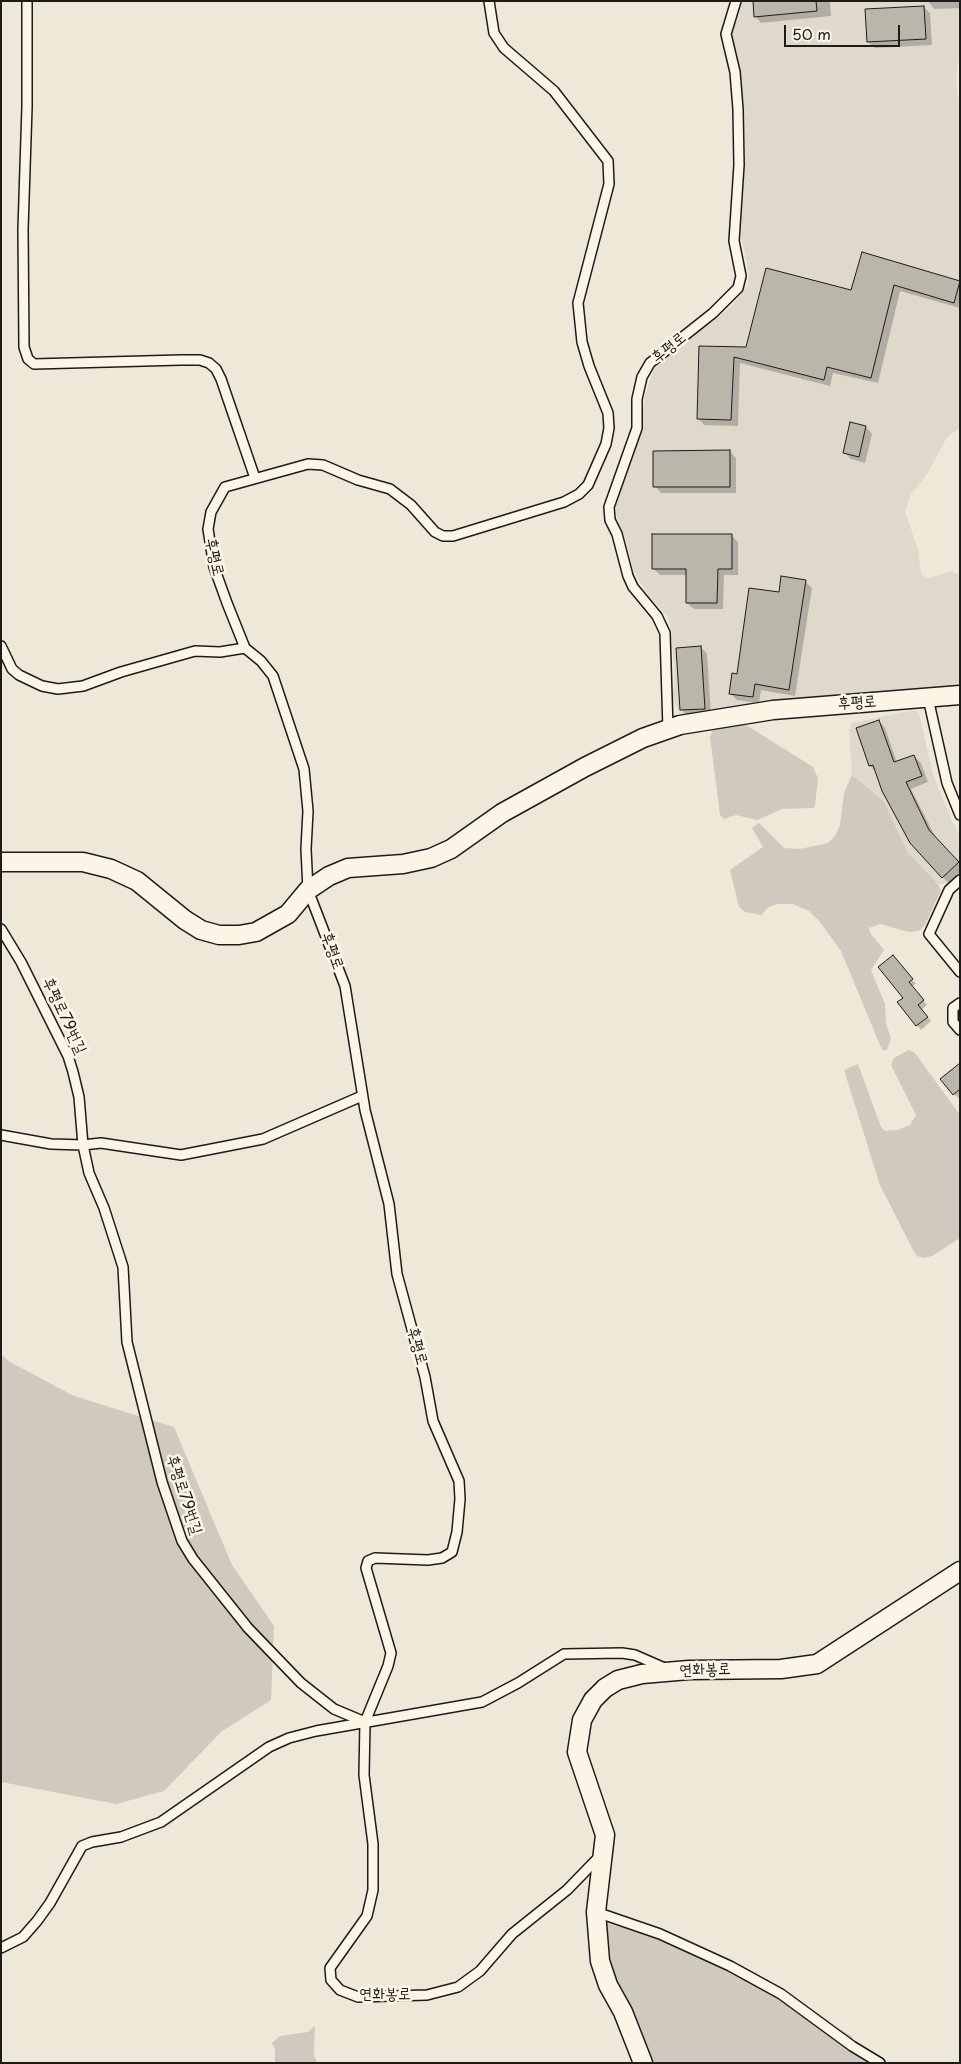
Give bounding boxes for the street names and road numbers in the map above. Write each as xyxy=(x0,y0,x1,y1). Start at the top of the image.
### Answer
street label: 후평로 xyxy=(648,328,690,368)
street label: 후평로 xyxy=(200,536,228,578)
street label: 후평로 xyxy=(837,692,877,714)
street label: 후평로 xyxy=(316,930,348,972)
street label: 후평로79번길 xyxy=(38,975,90,1057)
street label: 후평로 xyxy=(403,1325,431,1367)
street label: 후평로79번길 xyxy=(162,1453,206,1537)
street label: 연화봉로 xyxy=(679,1660,731,1680)
street label: 연화봉로 xyxy=(359,1985,411,2005)

